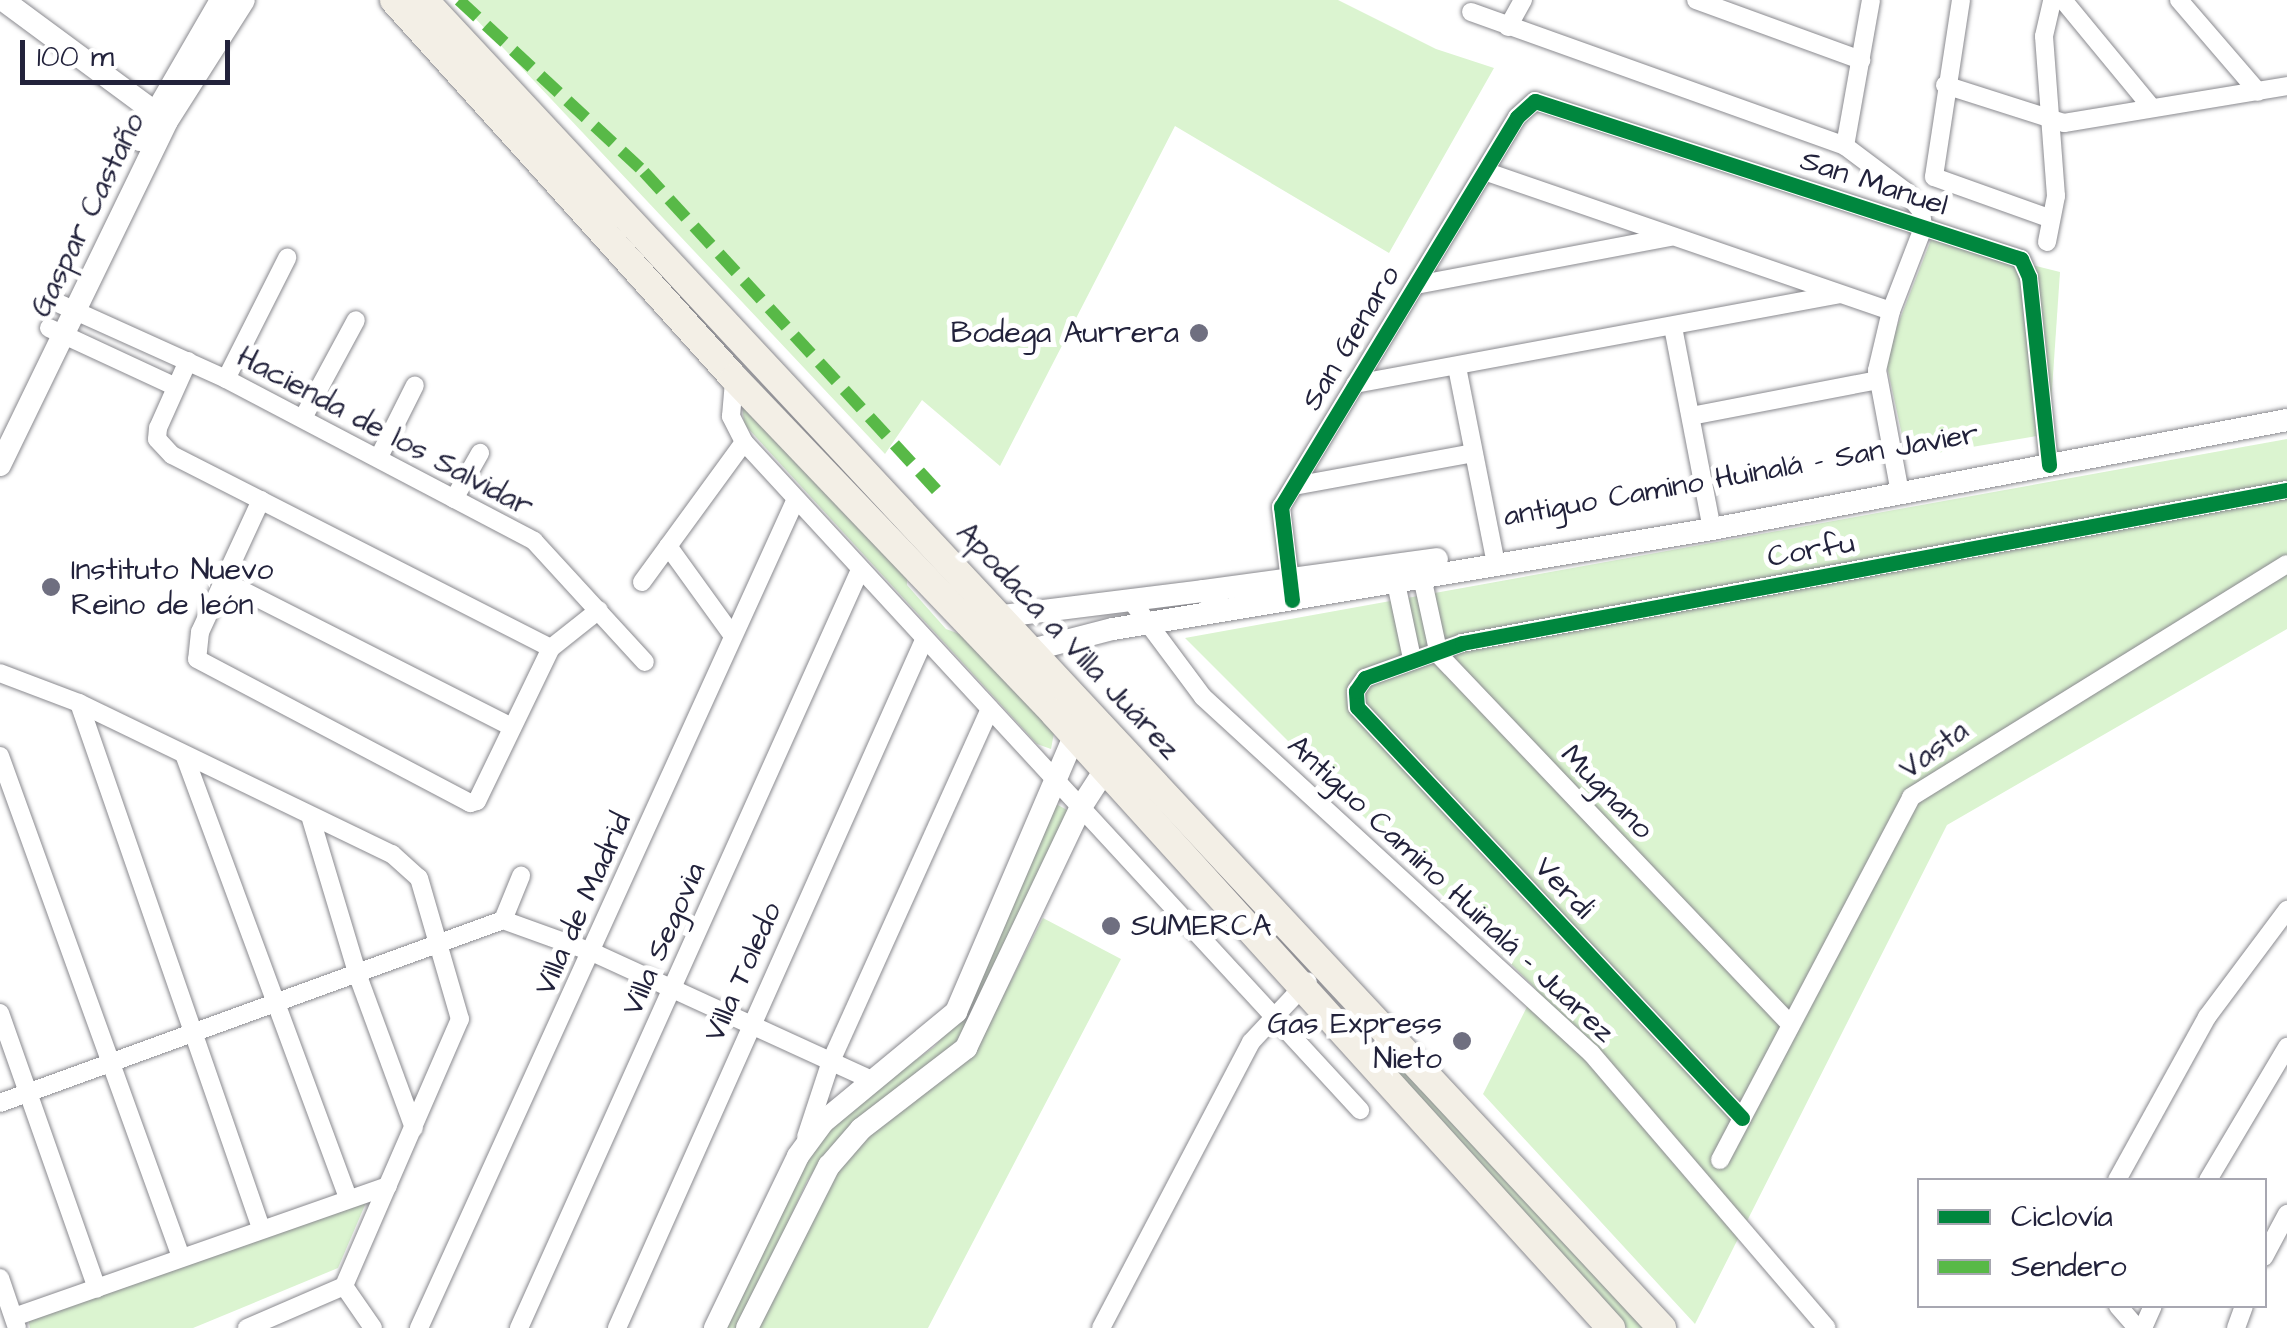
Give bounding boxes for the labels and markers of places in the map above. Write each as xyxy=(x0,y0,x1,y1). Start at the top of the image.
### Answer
place label: Bodega Aurrera xyxy=(951,315,1179,351)
marker: Bodega Aurrera xyxy=(1188,322,1210,344)
place label: Instituto Nuevo Reino de león xyxy=(71,552,273,622)
marker: Instituto Nuevo Reino de león xyxy=(40,576,62,598)
place label: SUMERCA xyxy=(1131,908,1272,944)
marker: SUMERCA xyxy=(1100,915,1122,937)
place label: Gas Express Nieto xyxy=(1267,1006,1442,1076)
marker: Gas Express Nieto xyxy=(1451,1030,1473,1052)

